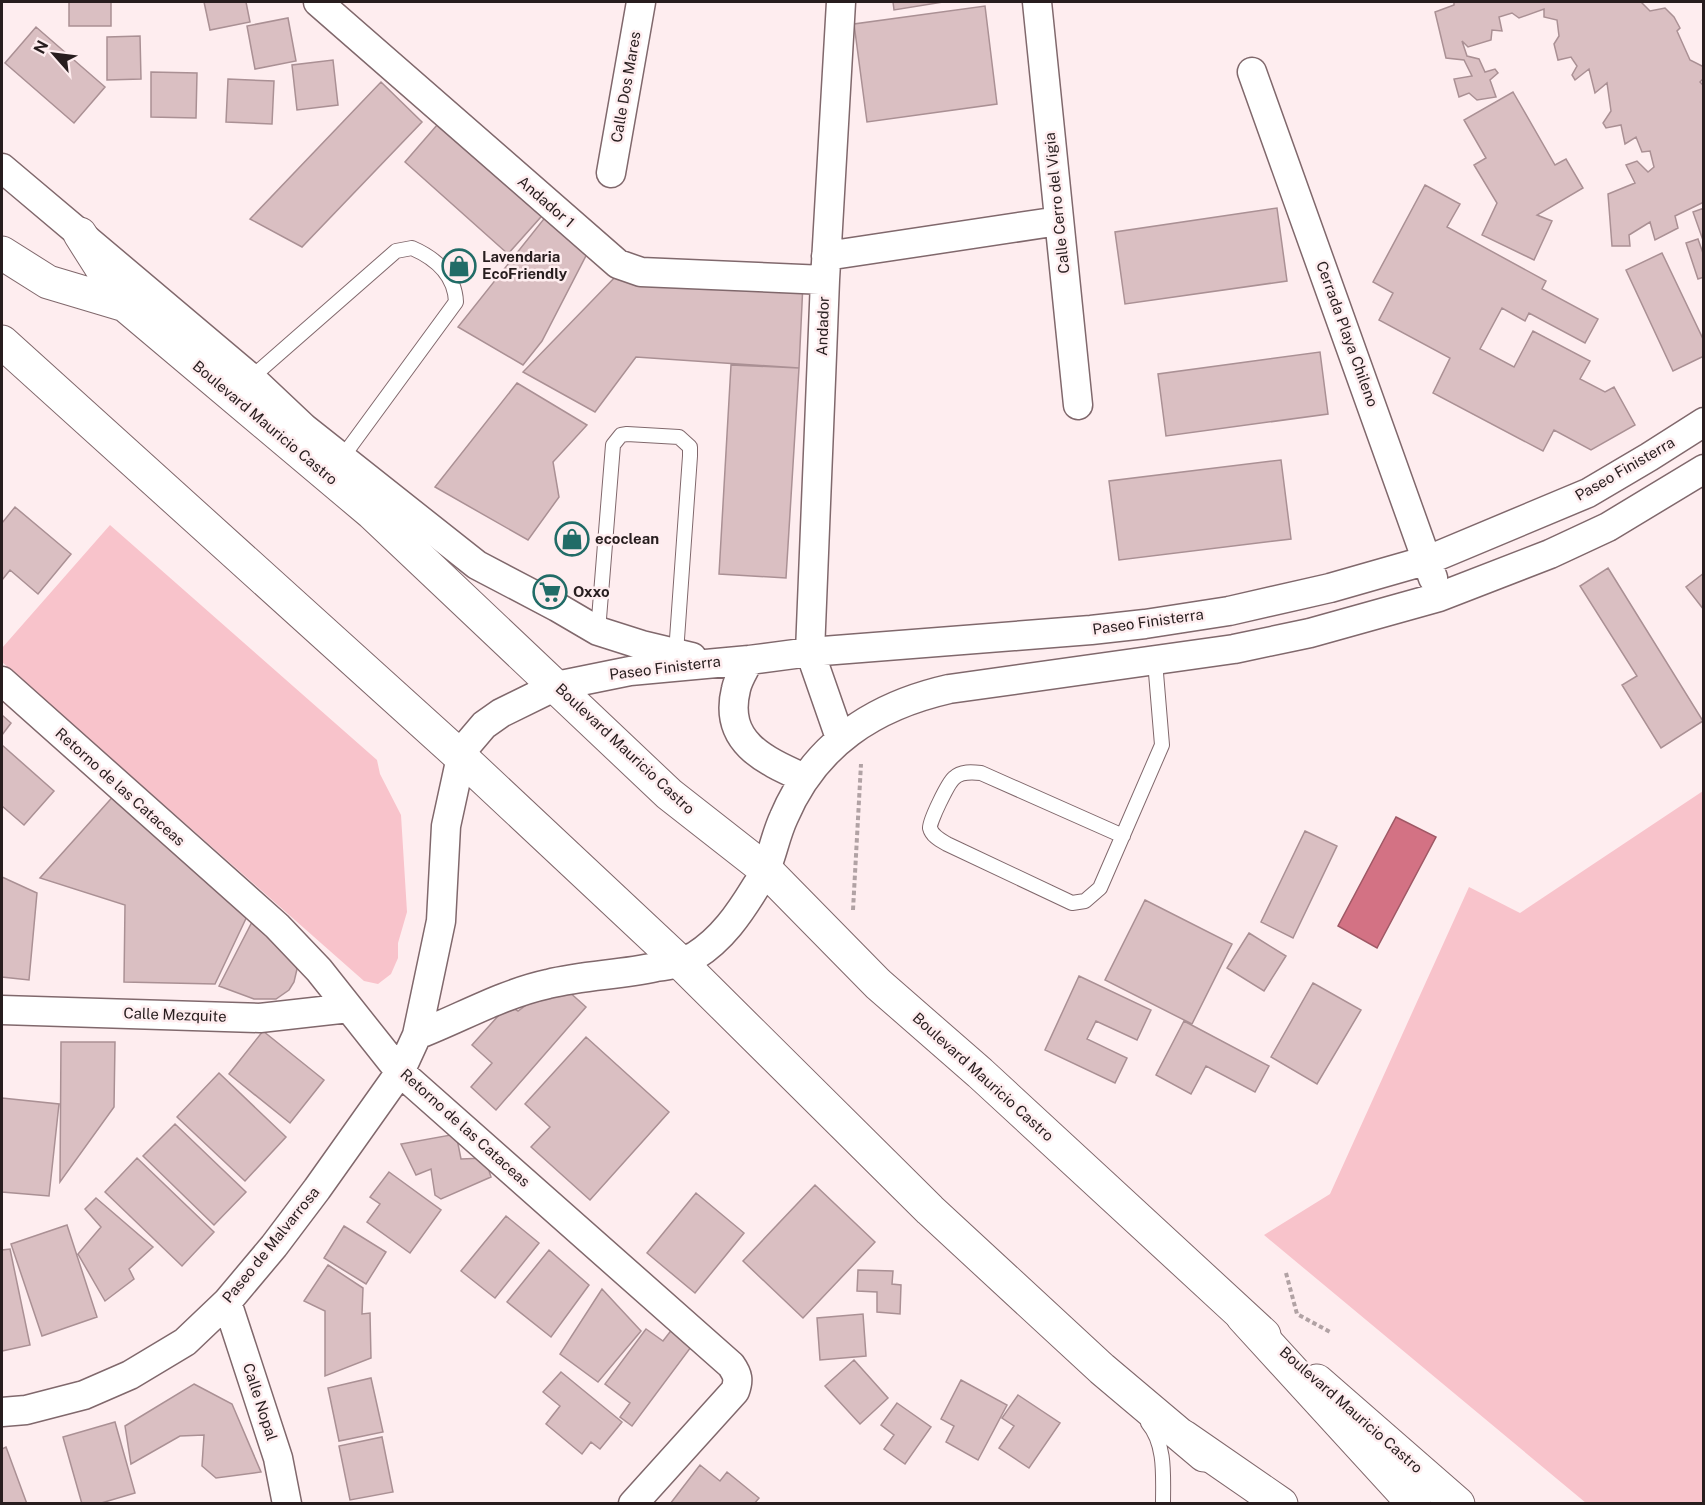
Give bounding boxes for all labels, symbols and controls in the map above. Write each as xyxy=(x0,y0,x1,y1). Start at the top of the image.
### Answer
north arrow xyxy=(24,24,84,84)
street label: Calle Dos Mares xyxy=(607,30,644,144)
text: N xyxy=(30,37,53,57)
street label: Calle Cerro del Vigia xyxy=(1041,132,1072,274)
street label: Andador 1 xyxy=(514,172,578,231)
shop icon: Lavendaria EcoFriendly xyxy=(441,248,477,284)
place label: Lavendaria EcoFriendly xyxy=(482,248,568,282)
street label: Cerrada Playa Chileno xyxy=(1313,259,1382,409)
street label: Andador xyxy=(813,296,832,356)
street label: Boulevard Mauricio Castro xyxy=(190,357,341,488)
street label: Paseo Finisterra xyxy=(1572,433,1678,504)
shop icon: ecoclean xyxy=(554,521,590,557)
place label: ecoclean xyxy=(595,530,659,547)
supermarket icon: Oxxo xyxy=(532,574,568,610)
place label: Oxxo xyxy=(573,583,610,600)
street label: Paseo Finisterra xyxy=(1091,605,1205,638)
street label: Paseo Finisterra xyxy=(608,652,722,683)
street label: Boulevard Mauricio Castro xyxy=(552,680,698,817)
street label: Retorno de las Cataceas xyxy=(52,724,188,849)
street label: Calle Mezquite xyxy=(123,1004,227,1025)
street label: Boulevard Mauricio Castro xyxy=(909,1009,1057,1144)
street label: Retorno de las Cataceas xyxy=(397,1065,533,1190)
street label: Paseo de Malvarrosa xyxy=(219,1183,323,1306)
street label: Boulevard Mauricio Castro xyxy=(1276,1343,1426,1476)
street label: Calle Nopal xyxy=(240,1361,281,1443)

